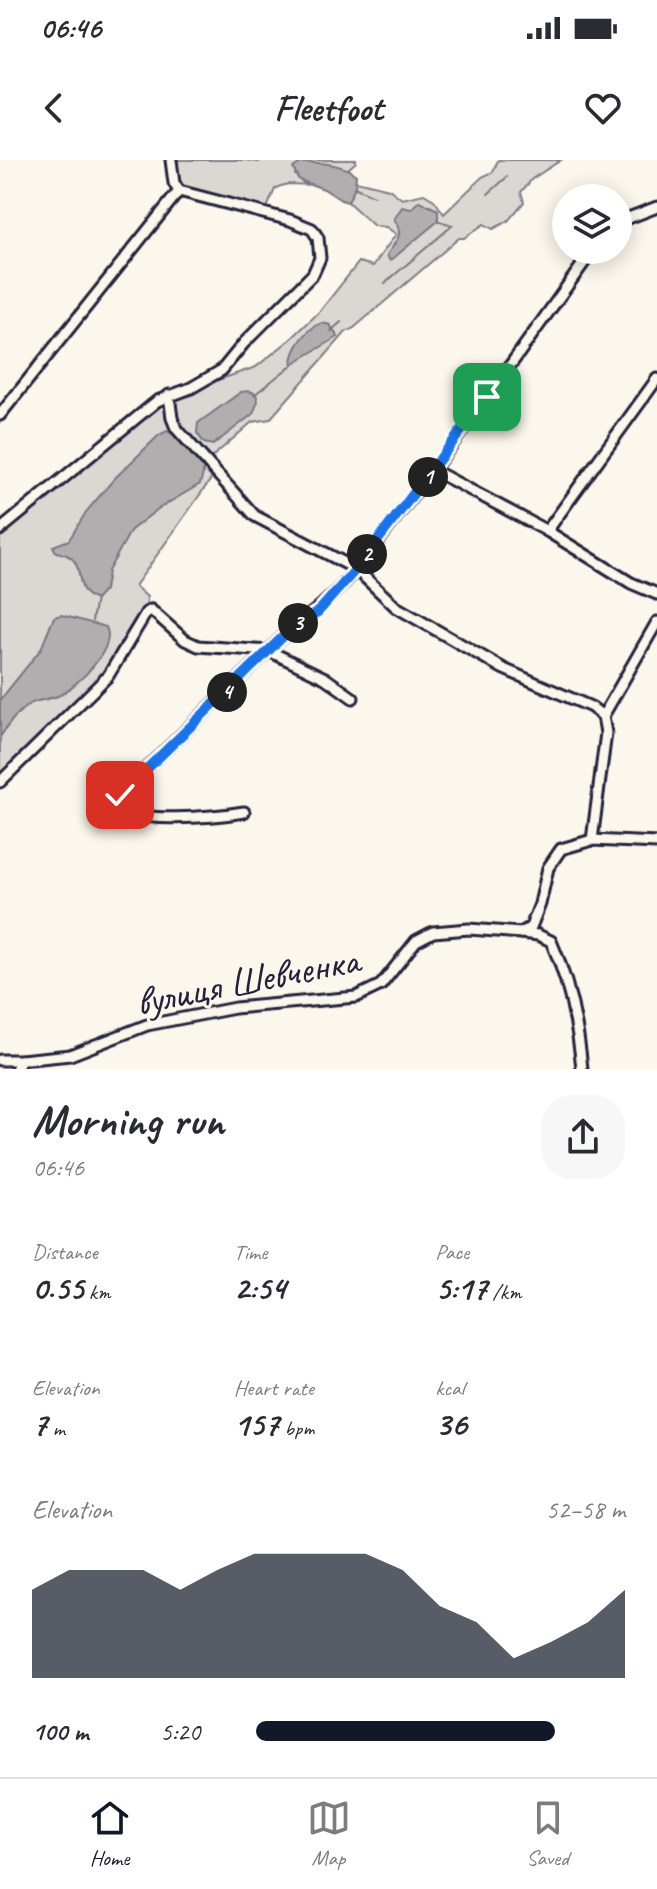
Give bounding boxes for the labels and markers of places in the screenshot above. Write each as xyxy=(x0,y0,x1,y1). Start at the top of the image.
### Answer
pin xyxy=(453,363,521,431)
pin: 1 xyxy=(408,457,448,497)
pin: 2 xyxy=(347,534,387,574)
pin: 3 xyxy=(278,603,318,643)
pin: 4 xyxy=(207,672,247,712)
pin xyxy=(86,761,154,829)

